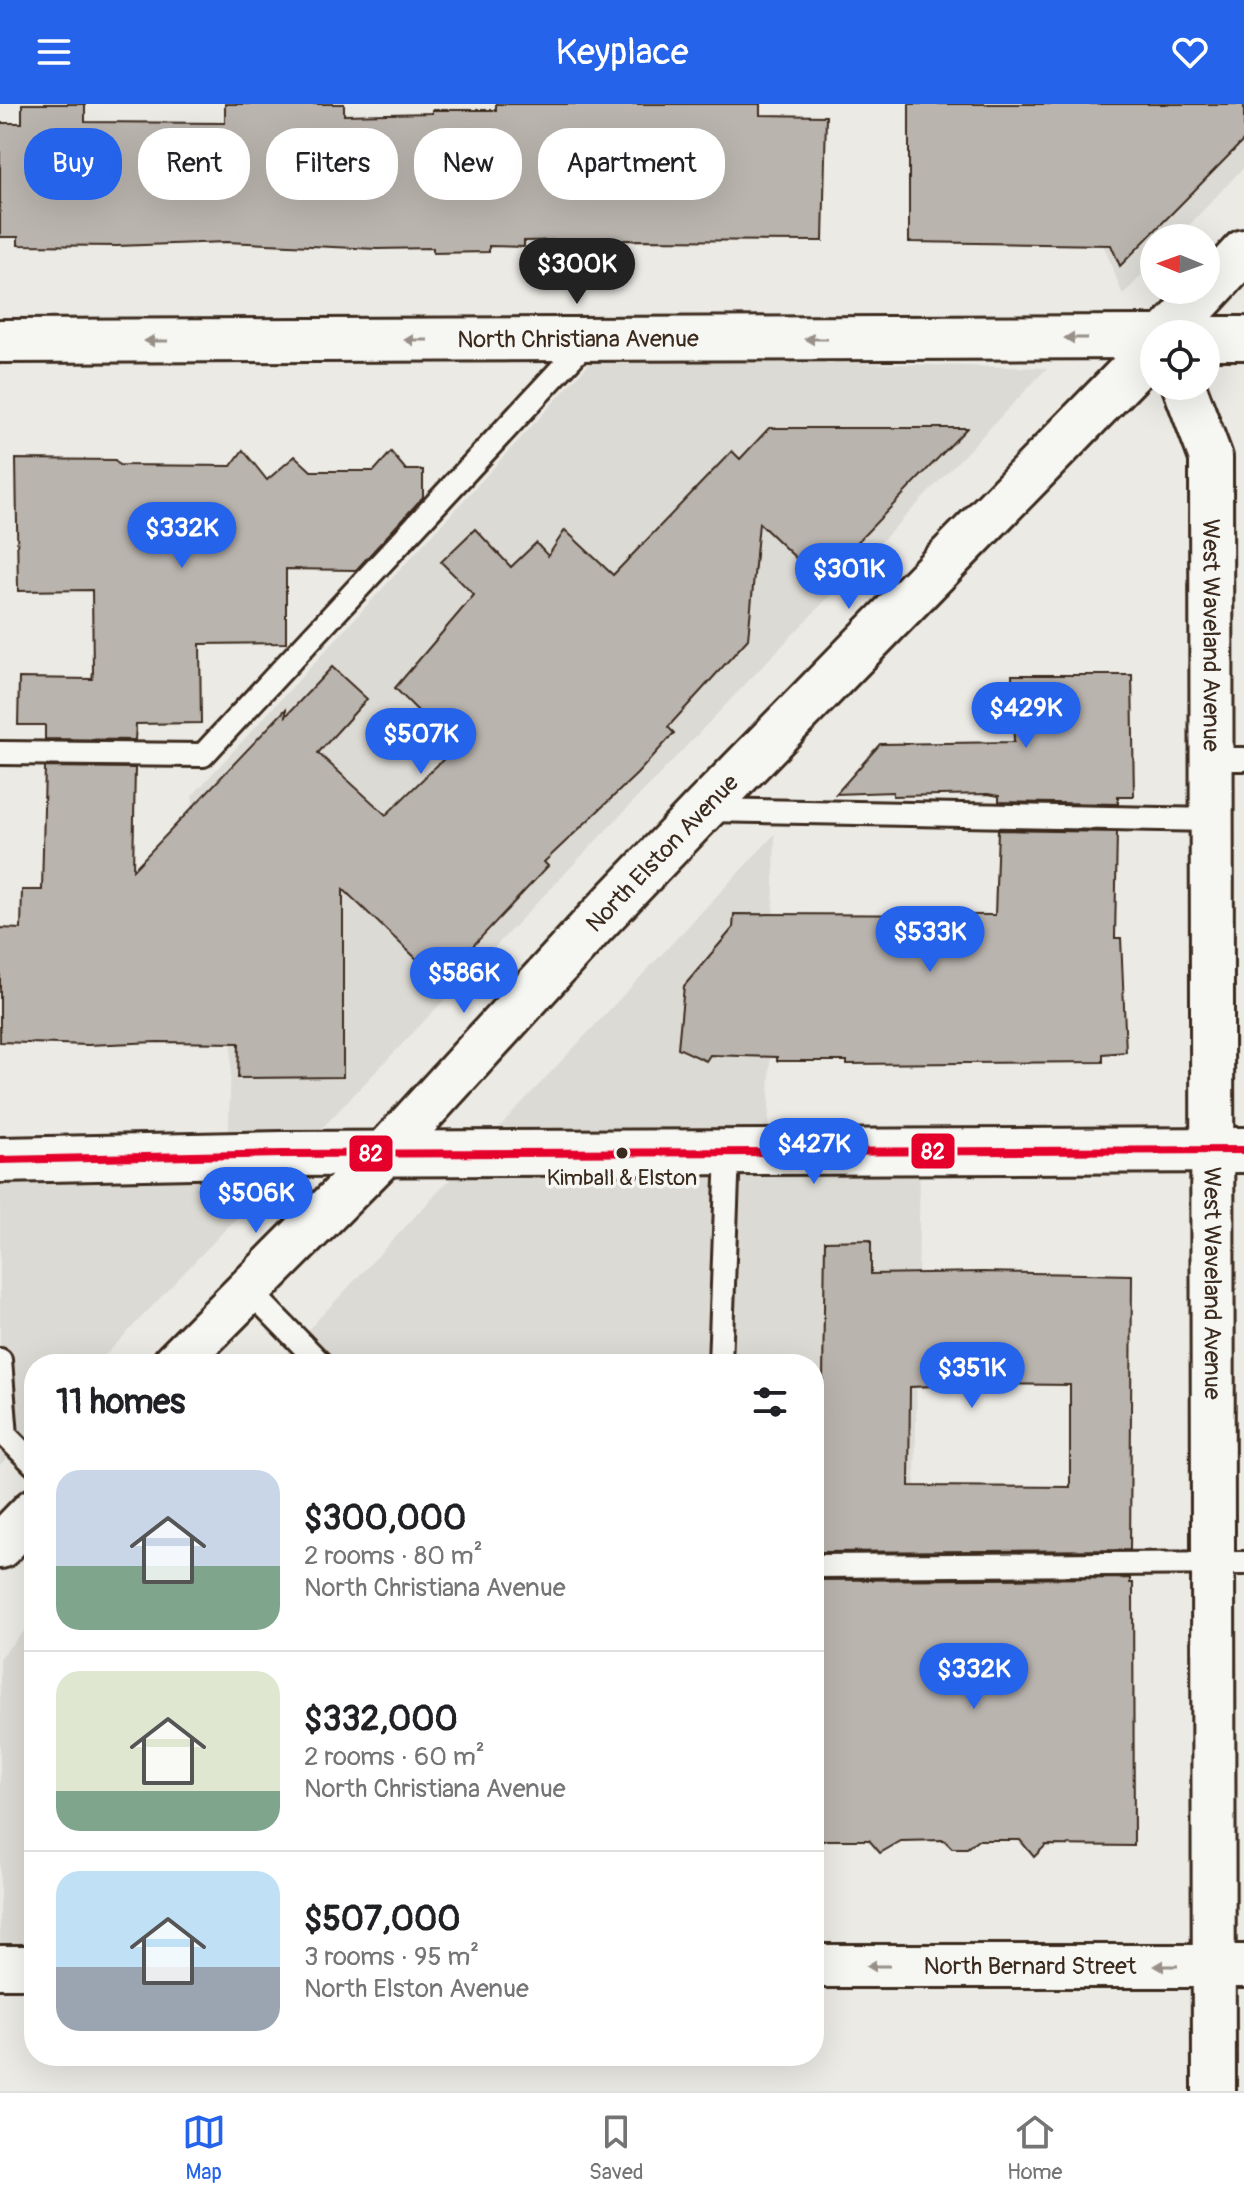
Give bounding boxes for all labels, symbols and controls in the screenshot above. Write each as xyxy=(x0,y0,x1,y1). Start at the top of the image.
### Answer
icon: menu xyxy=(32,30,76,74)
text: Keyplace xyxy=(555,30,689,75)
icon: heart xyxy=(1168,30,1212,74)
chip: Buy xyxy=(24,128,122,200)
chip: Rent xyxy=(138,128,250,200)
chip: Filters xyxy=(266,128,398,200)
chip: New xyxy=(414,128,522,200)
chip: Apartment xyxy=(538,128,725,200)
north arrow xyxy=(1140,224,1220,304)
map controls xyxy=(1140,224,1220,400)
pin: $300K xyxy=(521,238,633,306)
text: $300K xyxy=(537,248,617,280)
button: locate xyxy=(1140,320,1220,400)
street label: North Christiana Avenue xyxy=(457,324,699,354)
one-way arrow xyxy=(1063,332,1088,344)
one-way arrow xyxy=(803,333,828,345)
one-way arrow xyxy=(403,334,428,346)
one-way arrow xyxy=(143,335,168,347)
pin: $332K xyxy=(126,502,238,570)
text: $332K xyxy=(145,512,219,544)
street label: West Waveland Avenue xyxy=(1197,519,1226,752)
pin: $301K xyxy=(793,543,905,611)
text: $301K xyxy=(813,553,885,585)
pin: $429K xyxy=(970,682,1082,750)
text: $429K xyxy=(990,692,1062,724)
pin: $507K xyxy=(365,708,477,776)
text: $507K xyxy=(383,718,459,750)
street label: North Elston Avenue xyxy=(580,768,745,938)
pin: $533K xyxy=(874,906,986,974)
text: $533K xyxy=(894,916,966,948)
pin: $586K xyxy=(408,947,520,1015)
text: $586K xyxy=(428,957,500,989)
pin: $427K xyxy=(758,1118,870,1186)
text: $427K xyxy=(777,1128,851,1160)
line badge: 82 xyxy=(910,1132,956,1170)
line badge: 82 xyxy=(348,1134,394,1173)
text: 82 xyxy=(921,1138,945,1166)
text: 82 xyxy=(359,1140,383,1168)
marker: Kimball & Elston xyxy=(614,1145,630,1161)
place label: Kimball & Elston xyxy=(547,1164,697,1192)
pin: $506K xyxy=(200,1167,312,1235)
street label: West Waveland Avenue xyxy=(1198,1167,1227,1400)
text: $506K xyxy=(218,1177,294,1209)
pin: $351K xyxy=(916,1342,1028,1410)
text: $351K xyxy=(938,1352,1006,1384)
icon: filters xyxy=(748,1380,792,1424)
text: 11 homes xyxy=(56,1381,185,1424)
text: $300,000 xyxy=(304,1497,466,1540)
icon: home xyxy=(120,1502,216,1598)
text: 2 rooms · 80 m² xyxy=(304,1540,483,1572)
text: North Christiana Avenue xyxy=(304,1572,566,1604)
pin: $332K xyxy=(918,1643,1030,1711)
text: $332K xyxy=(937,1653,1011,1685)
text: $332,000 xyxy=(304,1698,458,1741)
icon: home xyxy=(120,1703,216,1799)
text: 2 rooms · 60 m² xyxy=(304,1741,485,1773)
text: North Christiana Avenue xyxy=(304,1773,566,1805)
text: $507,000 xyxy=(304,1898,460,1941)
icon: home xyxy=(120,1903,216,1999)
text: 3 rooms · 95 m² xyxy=(304,1941,479,1973)
street label: North Bernard Street xyxy=(924,1952,1137,1981)
one-way arrow xyxy=(865,1960,890,1972)
one-way arrow xyxy=(1153,1960,1178,1972)
text: North Elston Avenue xyxy=(304,1973,529,2005)
tab: Map xyxy=(182,2110,226,2186)
tab: Saved xyxy=(589,2110,644,2186)
tab: Home xyxy=(1007,2110,1062,2186)

